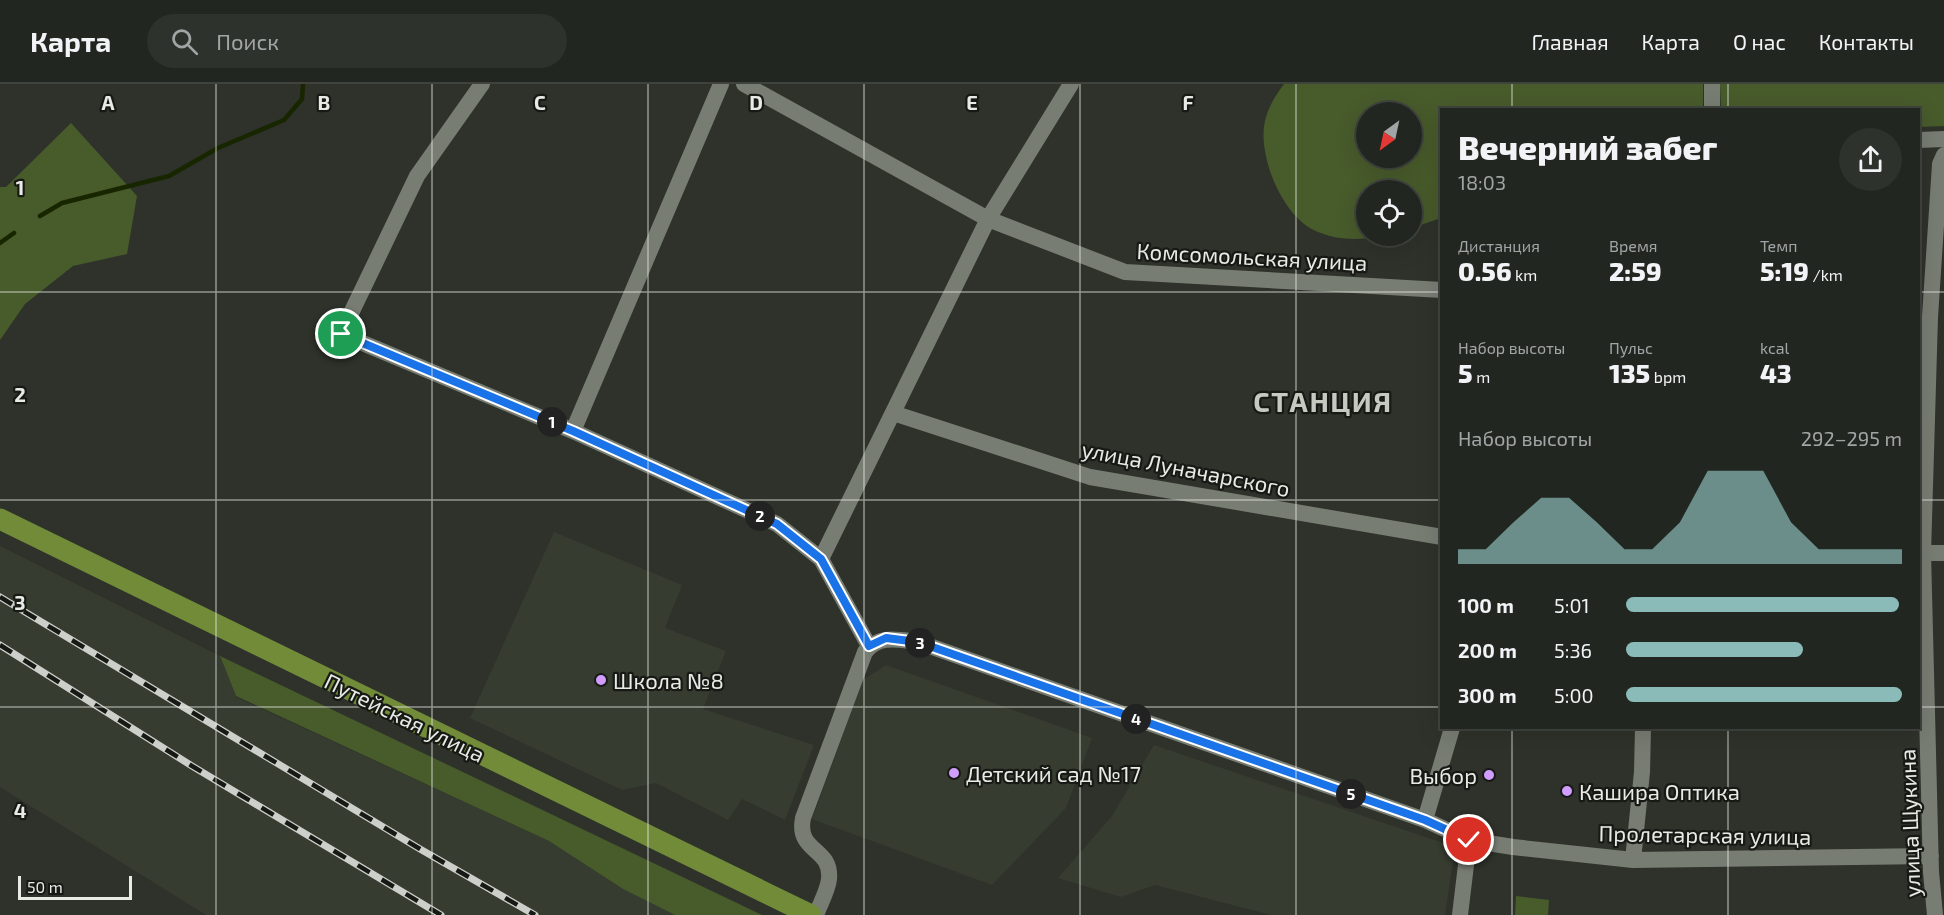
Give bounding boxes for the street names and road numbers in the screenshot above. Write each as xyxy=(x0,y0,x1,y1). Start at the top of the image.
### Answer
street label: Комсомольская улица xyxy=(1136,237,1368,276)
street label: улица Луначарского xyxy=(1079,435,1292,502)
street label: Путейская улица xyxy=(320,667,489,768)
street label: улица Щукина xyxy=(1893,748,1926,898)
street label: Пролетарская улица xyxy=(1598,819,1811,850)

